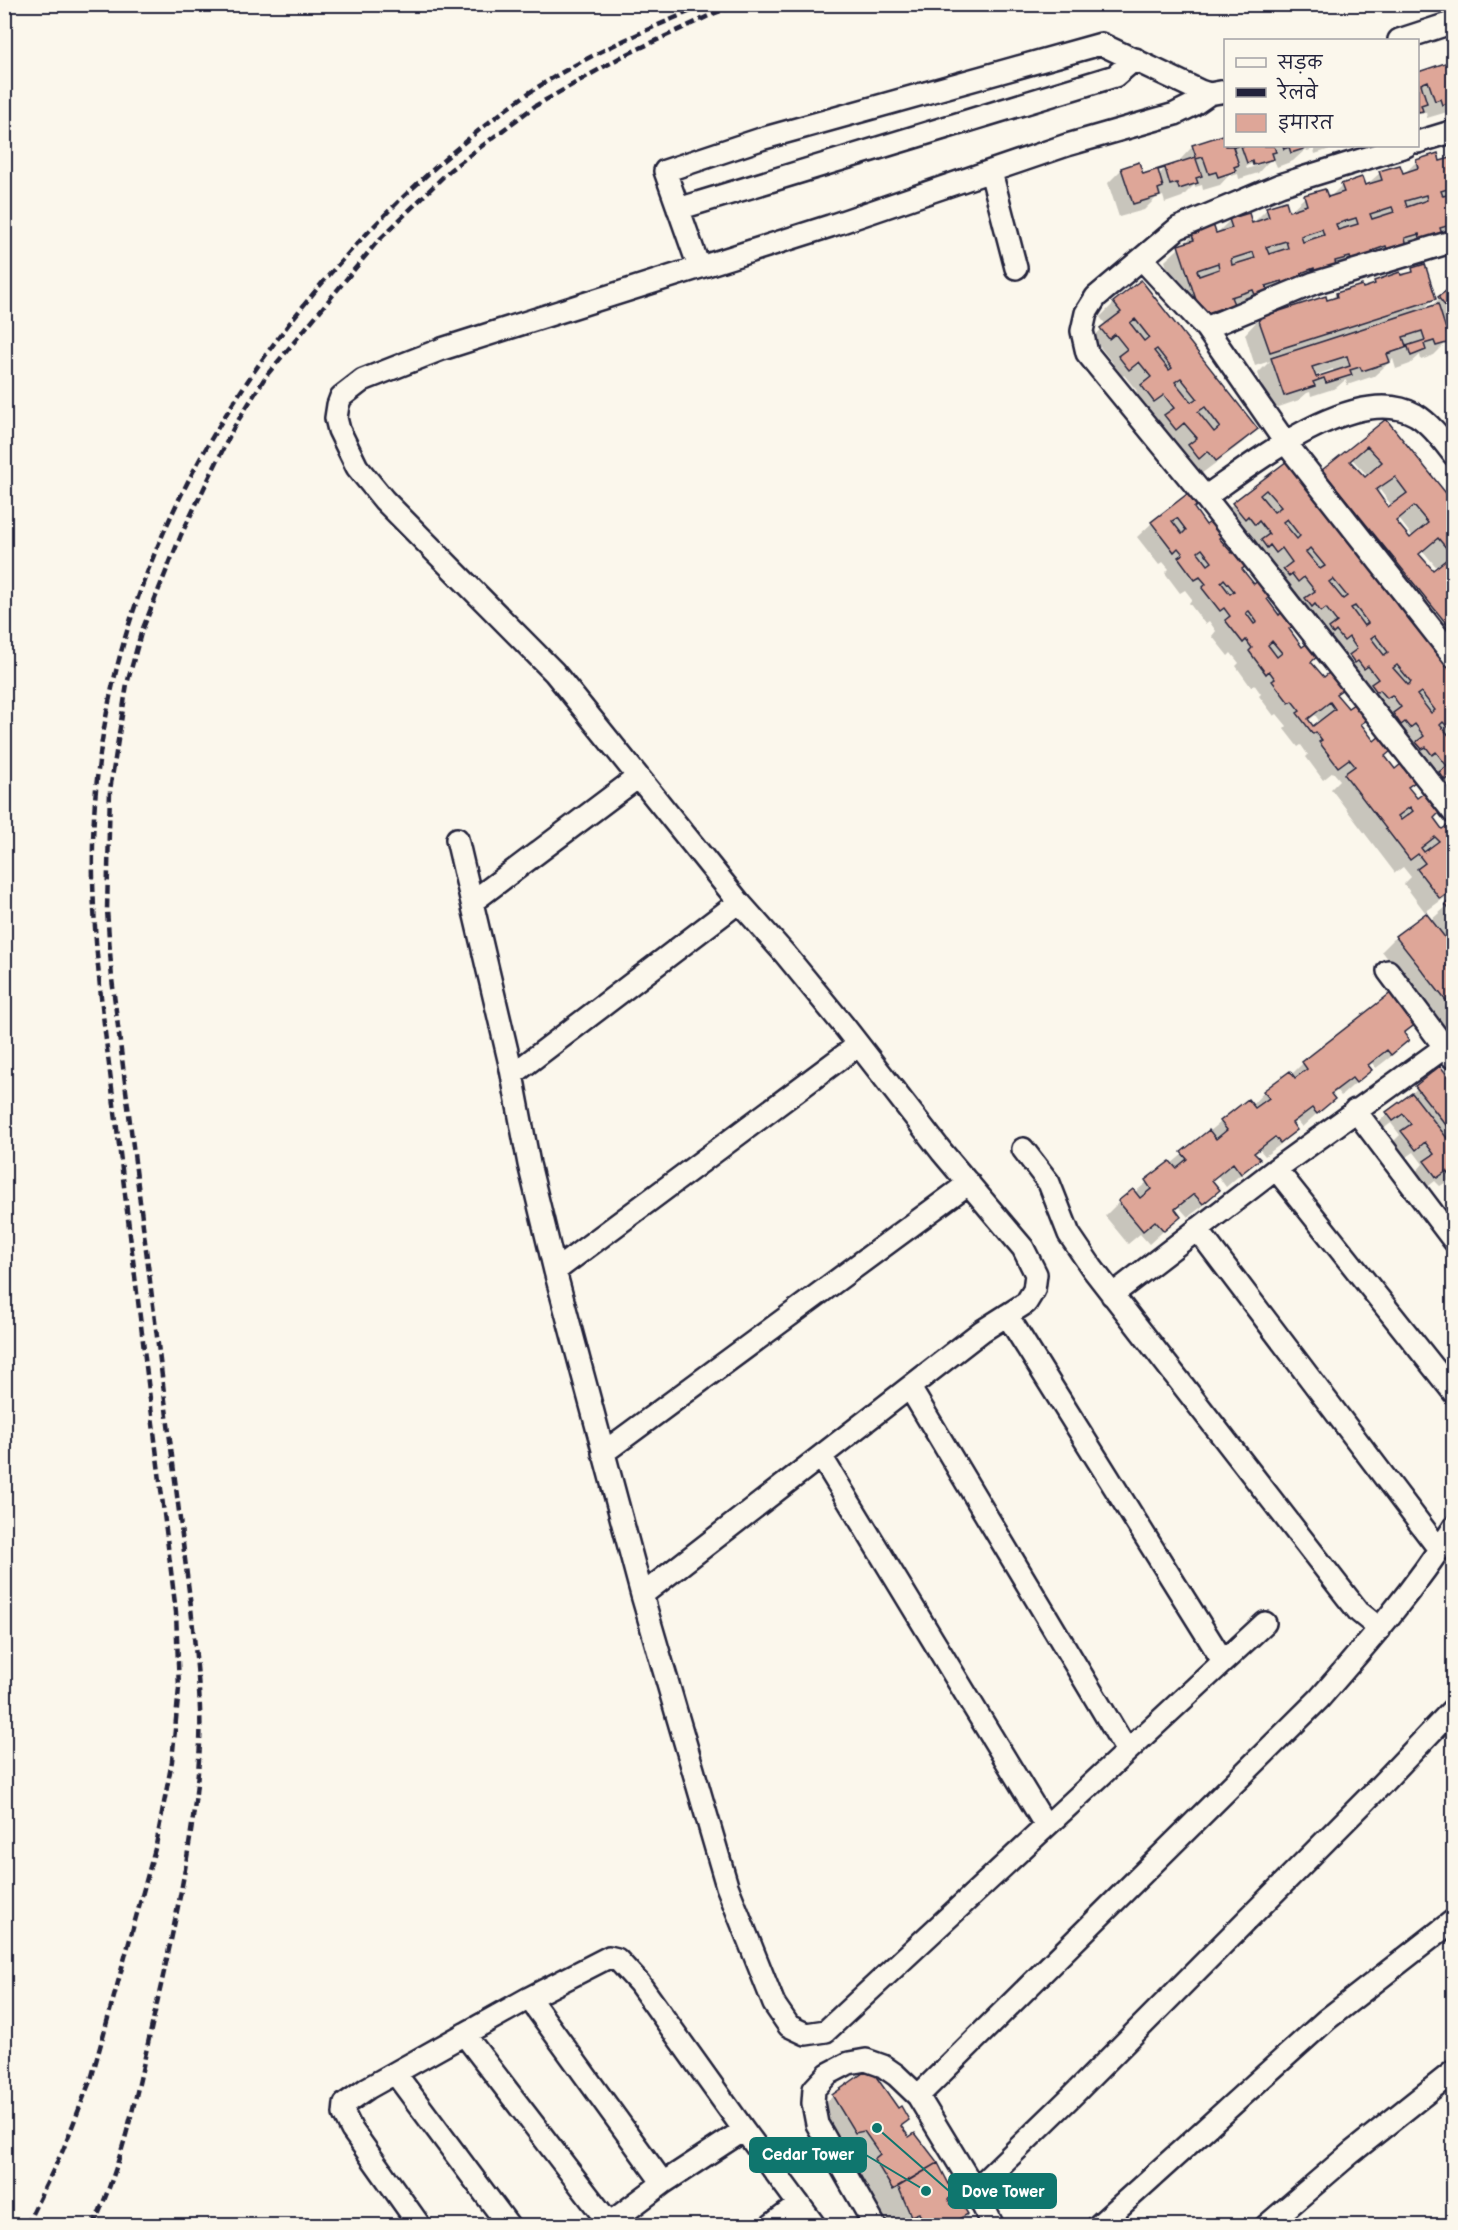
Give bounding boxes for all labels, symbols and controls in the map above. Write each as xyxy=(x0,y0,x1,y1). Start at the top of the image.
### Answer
legend xyxy=(1224,39,1419,147)
text: सड़क xyxy=(1277,53,1323,74)
text: रेलवे xyxy=(1276,77,1319,104)
text: इमारत xyxy=(1278,113,1334,134)
callout: Cedar Tower xyxy=(750,2138,866,2172)
text: Cedar Tower xyxy=(762,2146,855,2165)
callout: Dove Tower xyxy=(949,2174,1056,2208)
text: Dove Tower xyxy=(961,2183,1045,2202)

